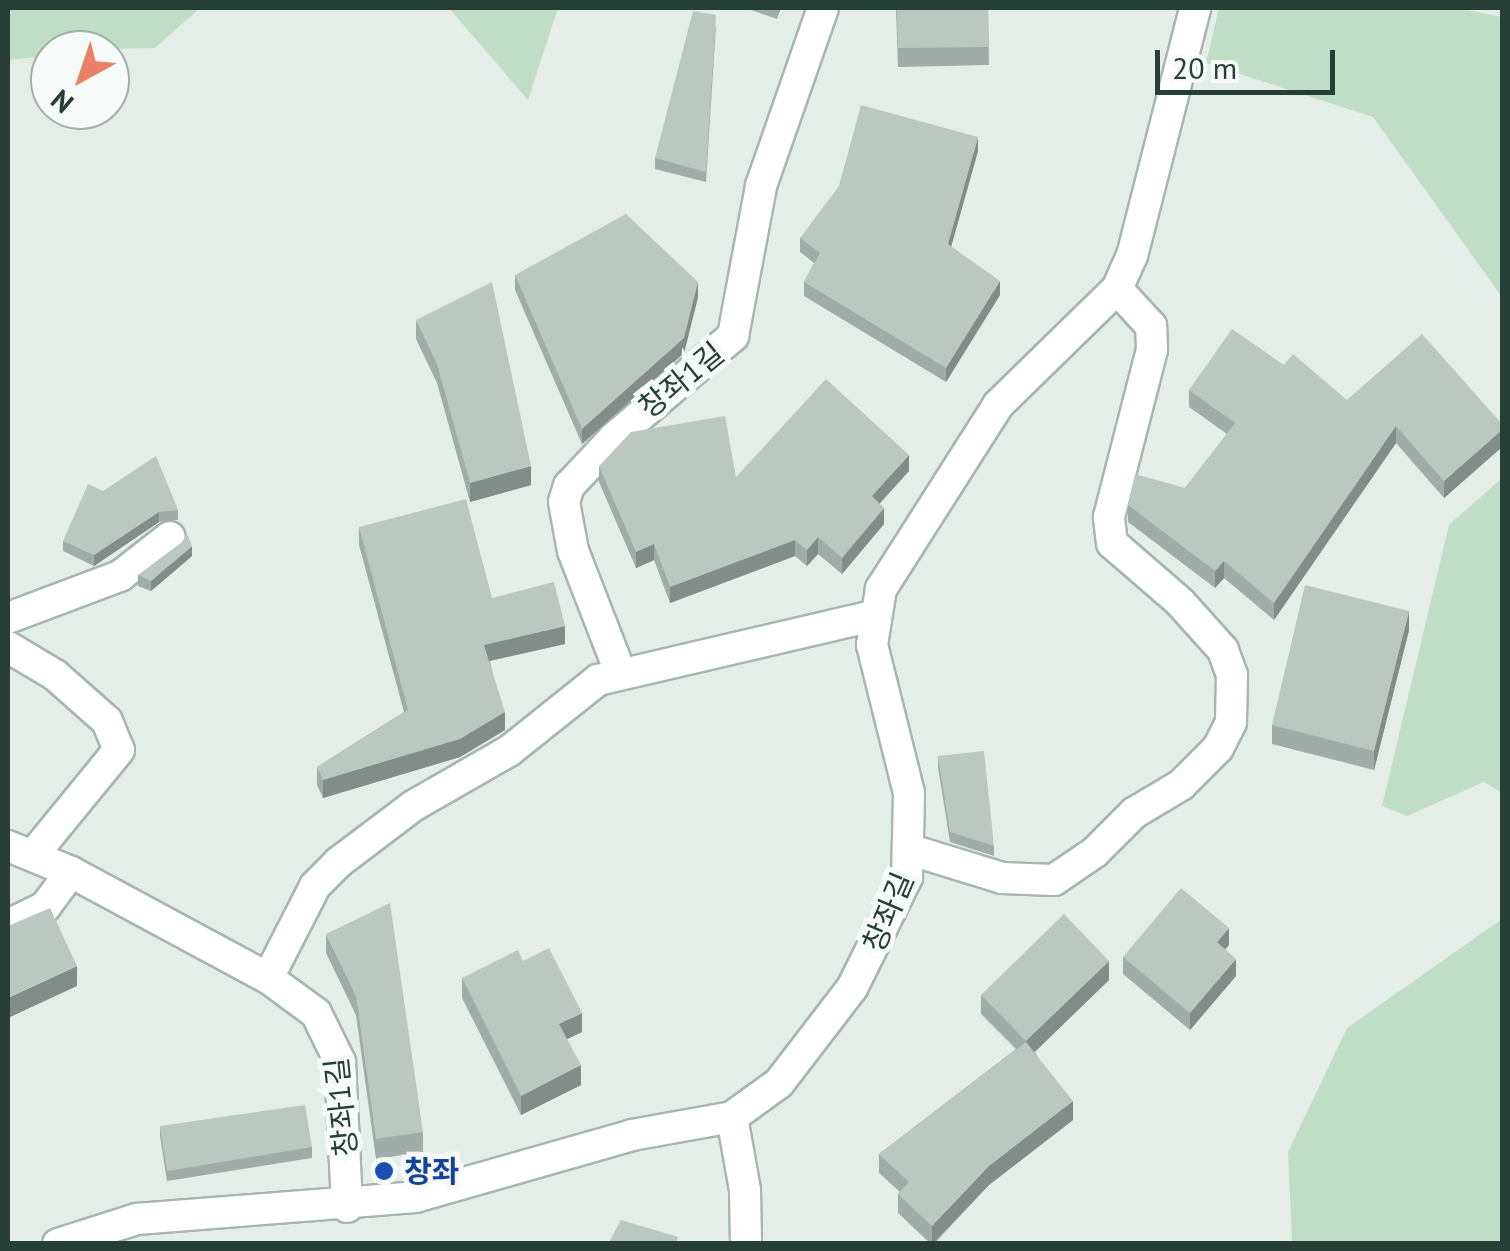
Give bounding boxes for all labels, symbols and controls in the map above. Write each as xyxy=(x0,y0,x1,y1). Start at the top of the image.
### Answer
north arrow xyxy=(30,30,130,130)
scale bar xyxy=(1160,30,1340,92)
text: 20 m xyxy=(1172,48,1237,87)
text: N xyxy=(43,82,81,122)
street label: 창좌1길 xyxy=(631,335,731,425)
street label: 창좌길 xyxy=(855,867,921,957)
street label: 창좌1길 xyxy=(318,1056,364,1158)
place label: 창좌 xyxy=(404,1153,459,1189)
marker: 창좌 xyxy=(373,1160,395,1182)

